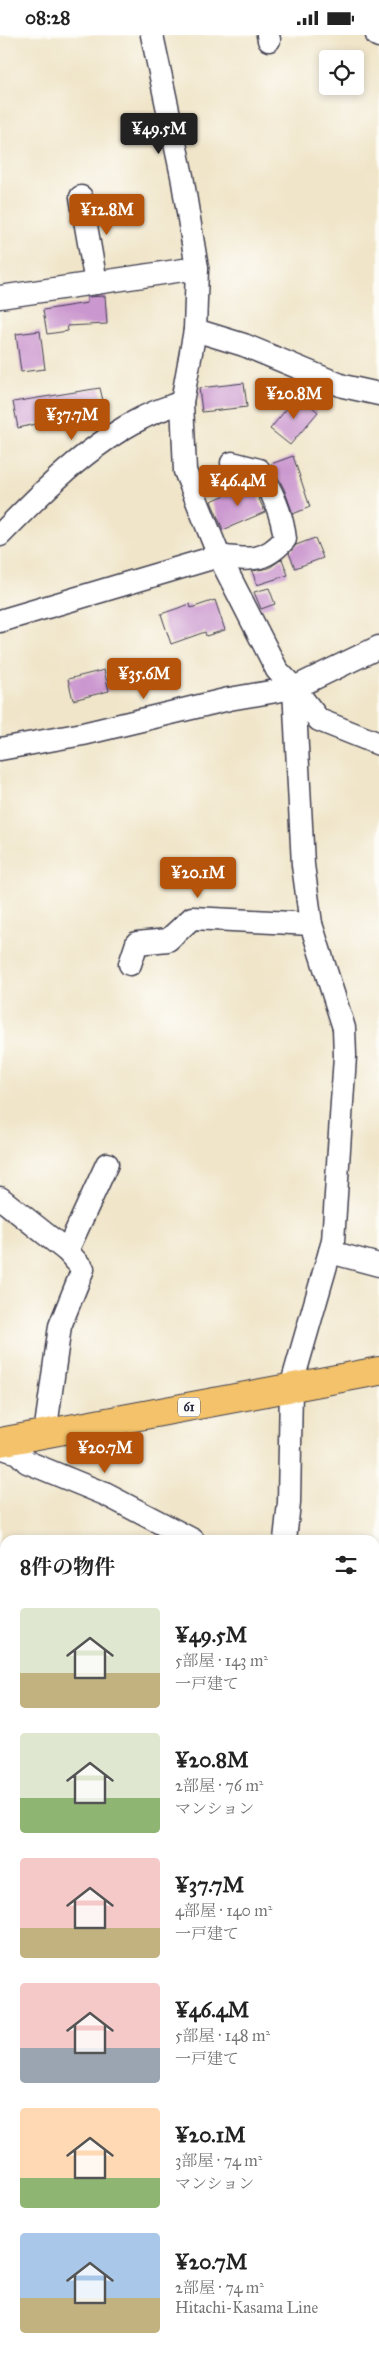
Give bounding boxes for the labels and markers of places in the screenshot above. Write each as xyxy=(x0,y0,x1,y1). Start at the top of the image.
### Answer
pin: ¥49.5M xyxy=(118,113,200,155)
pin: ¥12.8M xyxy=(66,193,148,236)
pin: ¥20.8M xyxy=(253,377,335,420)
pin: ¥37.7M xyxy=(31,399,113,441)
pin: ¥46.4M xyxy=(197,465,279,507)
pin: ¥35.6M xyxy=(103,657,185,700)
pin: ¥20.1M xyxy=(157,857,239,899)
pin: ¥20.7M xyxy=(64,1431,146,1474)

